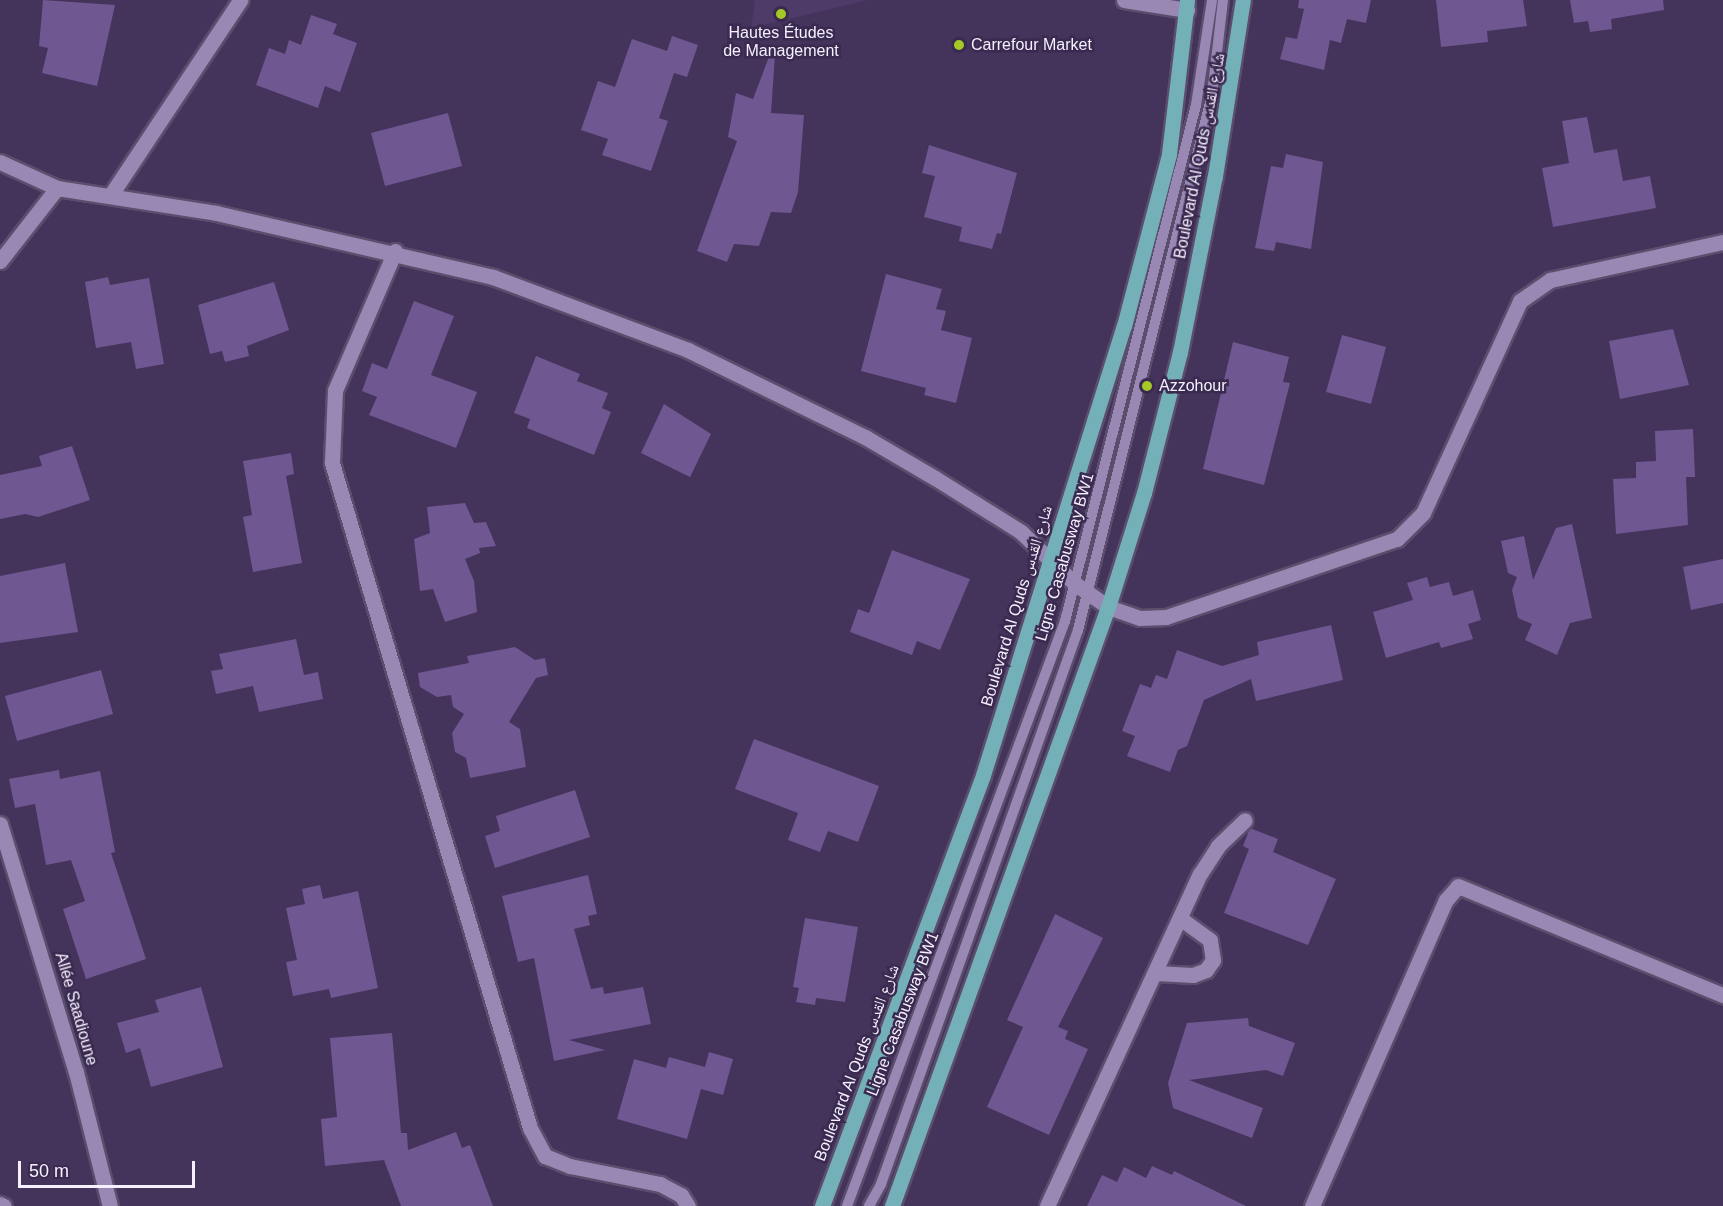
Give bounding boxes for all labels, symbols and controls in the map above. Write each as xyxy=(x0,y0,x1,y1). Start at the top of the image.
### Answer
marker: Hautes Études de Management xyxy=(774,7,788,21)
place label: Hautes Études de Management xyxy=(723,23,839,61)
place label: Carrefour Market xyxy=(971,35,1092,55)
marker: Carrefour Market xyxy=(952,38,966,52)
street label: Boulevard Al Quds شارع القدس xyxy=(1171,51,1229,261)
place label: Azzohour xyxy=(1159,376,1227,396)
marker: Azzohour xyxy=(1140,379,1154,393)
street label: Ligne Casabusway BW1 xyxy=(1032,471,1098,643)
street label: Boulevard Al Quds شارع القدس xyxy=(977,503,1057,709)
street label: Ligne Casabusway BW1 xyxy=(863,929,943,1099)
street label: Allée Saadioune xyxy=(51,950,101,1068)
street label: Boulevard Al Quds شارع القدس xyxy=(810,962,904,1164)
scale bar xyxy=(21,1149,198,1187)
text: 50 m xyxy=(29,1161,69,1181)

